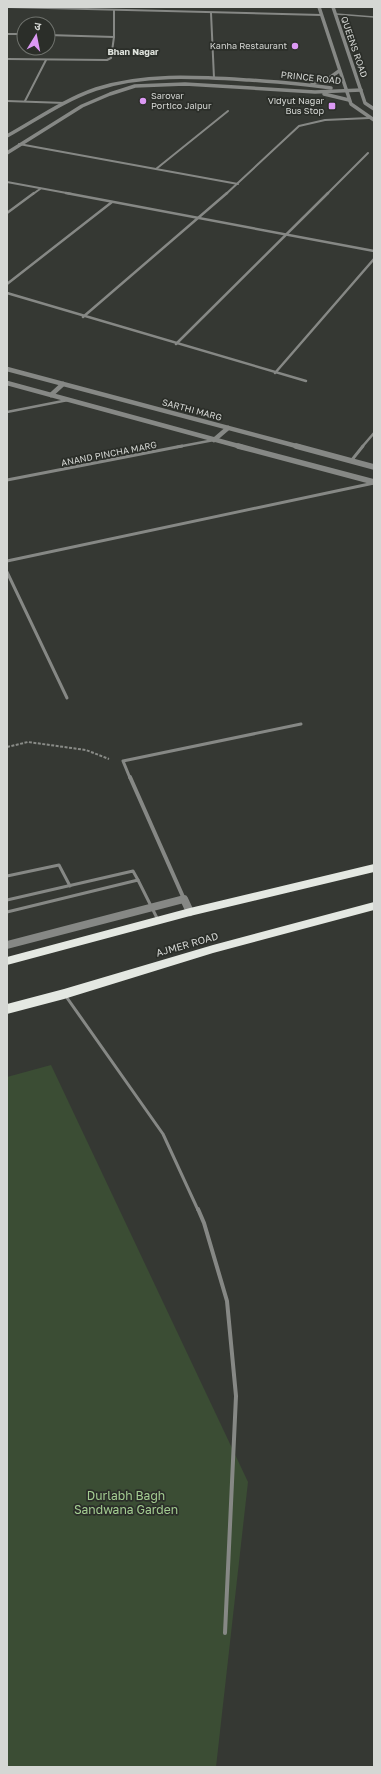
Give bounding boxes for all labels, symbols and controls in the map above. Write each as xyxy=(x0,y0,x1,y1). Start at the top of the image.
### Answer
street label: QUEENS ROAD xyxy=(339,15,370,79)
north arrow xyxy=(16,16,56,56)
text: उ xyxy=(34,19,43,33)
place label: Kanha Restaurant xyxy=(210,40,287,51)
marker: Kanha Restaurant xyxy=(290,41,300,51)
district label: Bhan Nagar xyxy=(107,46,159,57)
street label: PRINCE ROAD xyxy=(280,69,342,86)
place label: Sarovar Portico Jaipur xyxy=(151,90,212,111)
place label: Vidyut Nagar Bus Stop xyxy=(268,95,324,116)
marker: Sarovar Portico Jaipur xyxy=(138,96,148,106)
marker: Vidyut Nagar Bus Stop xyxy=(327,101,337,111)
street label: SARTHI MARG xyxy=(161,396,223,423)
street label: ANAND PINCHA MARG xyxy=(60,439,158,468)
street label: AJMER ROAD xyxy=(155,929,219,959)
park label: Durlabh Bagh Sandwana Garden xyxy=(74,1488,178,1517)

